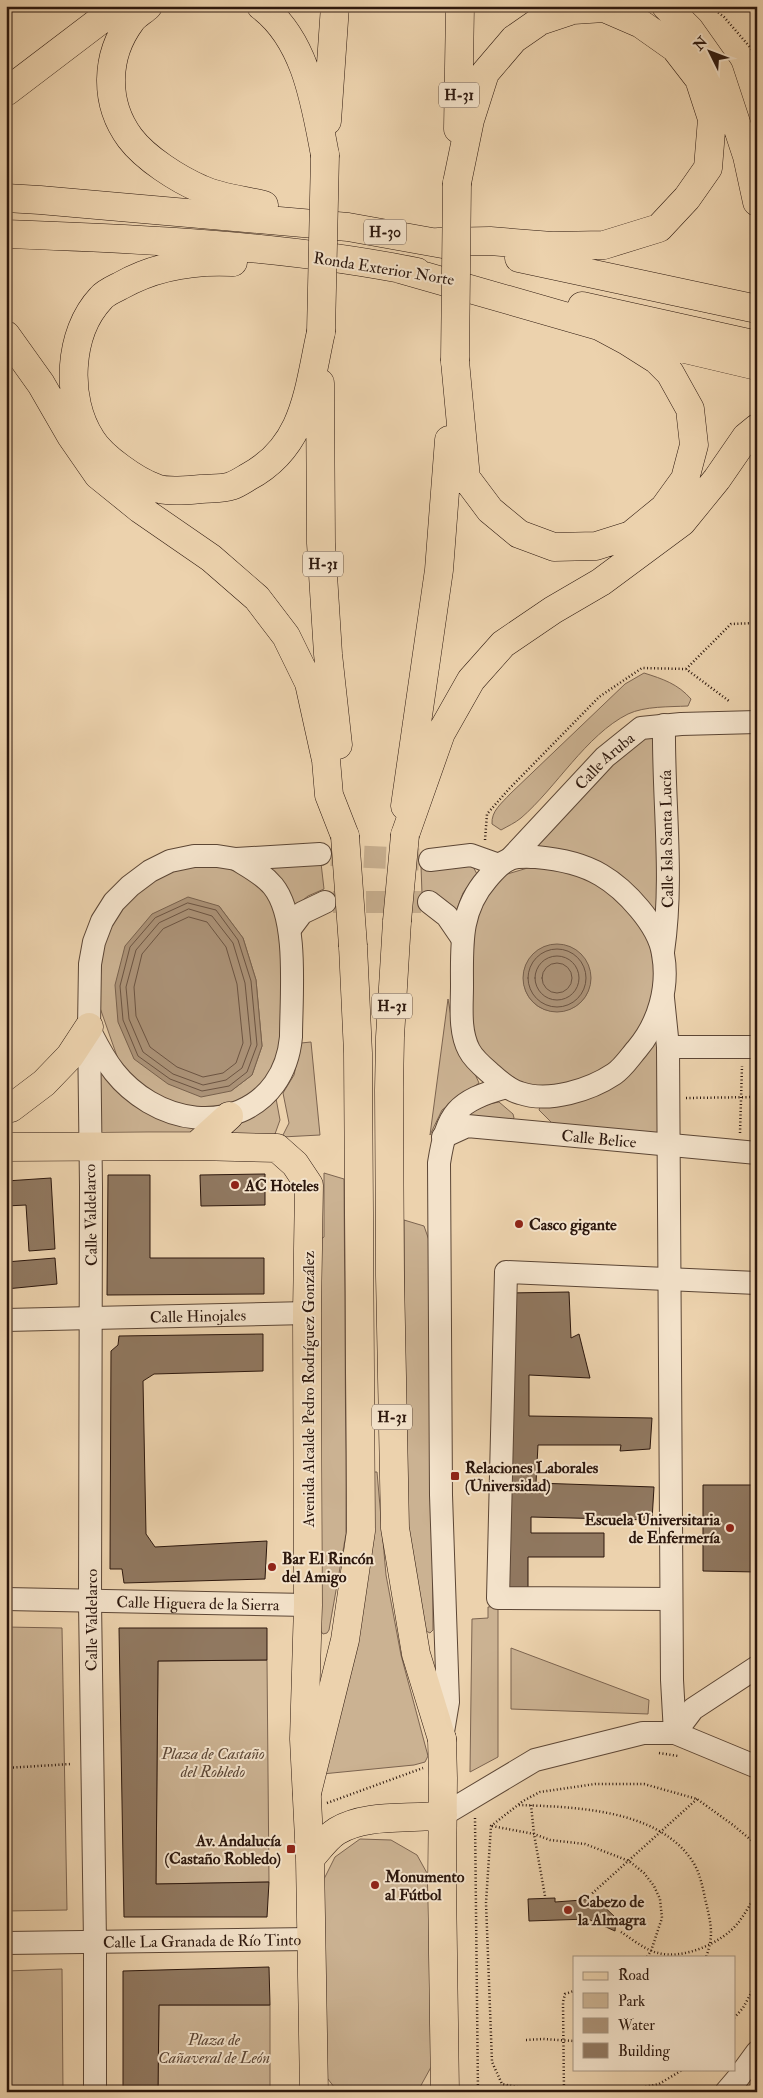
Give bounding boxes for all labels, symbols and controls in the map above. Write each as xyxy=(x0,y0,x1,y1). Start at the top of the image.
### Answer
north arrow xyxy=(686,28,736,78)
text: N xyxy=(690,33,712,55)
road number: H-31 xyxy=(439,82,479,108)
road number: H-30 xyxy=(364,220,406,244)
street label: Ronda Exterior Norte xyxy=(312,248,456,290)
road number: H-31 xyxy=(303,552,343,576)
street label: Calle Aruba xyxy=(571,728,639,794)
street label: Calle Isla Santa Lucía xyxy=(656,769,678,908)
road number: H-31 xyxy=(372,994,412,1018)
street label: Calle Belice xyxy=(561,1126,638,1153)
street label: Calle Valdelarco xyxy=(80,1163,102,1266)
place label: AC Hoteles xyxy=(244,1176,319,1196)
marker: AC Hoteles xyxy=(229,1179,241,1191)
place label: Casco gigante xyxy=(529,1215,617,1236)
marker: Casco gigante xyxy=(513,1218,525,1230)
street label: Avenida Alcalde Pedro Rodríguez González xyxy=(299,1251,319,1528)
street label: Calle Hinojales xyxy=(150,1305,246,1328)
road number: H-31 xyxy=(372,1404,412,1430)
place label: Relaciones Laborales (Universidad) xyxy=(465,1458,599,1496)
marker: Relaciones Laborales (Universidad) xyxy=(449,1470,461,1482)
place label: Escuela Universitaria de Enfermería xyxy=(584,1510,720,1548)
marker: Escuela Universitaria de Enfermería xyxy=(724,1522,736,1534)
place label: Bar El Rincón del Amigo xyxy=(282,1549,374,1588)
marker: Bar El Rincón del Amigo xyxy=(266,1561,278,1573)
street label: Calle Valdelarco xyxy=(82,1569,102,1671)
street label: Calle Higuera de la Sierra xyxy=(116,1592,280,1615)
park label: Plaza de Castaño del Robledo xyxy=(160,1744,265,1782)
place label: Av. Andalucía (Castaño Robledo) xyxy=(164,1831,281,1869)
marker: Av. Andalucía (Castaño Robledo) xyxy=(285,1843,297,1855)
place label: Monumento al Fútbol xyxy=(384,1867,465,1905)
marker: Monumento al Fútbol xyxy=(369,1879,381,1891)
place label: Cabezo de la Almagra xyxy=(577,1892,646,1931)
marker: Cabezo de la Almagra xyxy=(562,1904,574,1916)
street label: Calle La Granada de Río Tinto xyxy=(103,1930,302,1953)
legend xyxy=(573,1956,736,2070)
text: Road xyxy=(618,1966,650,1985)
text: Park xyxy=(618,1992,645,2011)
text: Water xyxy=(617,2016,655,2035)
park label: Plaza de Cañaveral de León xyxy=(158,2030,270,2068)
text: Building xyxy=(618,2042,670,2061)

